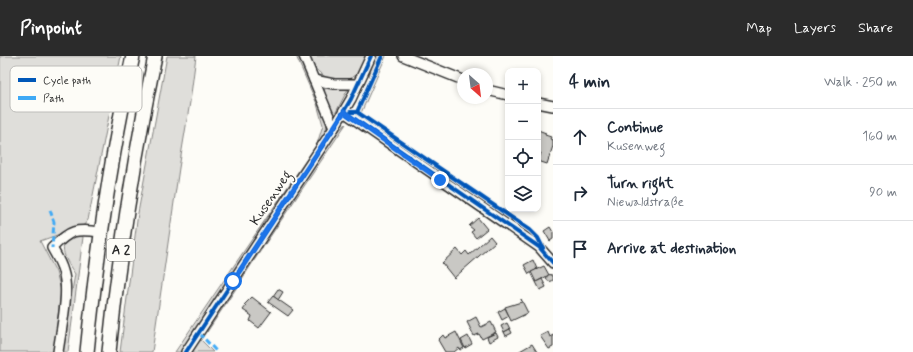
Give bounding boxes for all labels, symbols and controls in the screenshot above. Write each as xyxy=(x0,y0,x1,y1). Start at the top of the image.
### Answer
text: Pinpoint xyxy=(20,16,82,41)
text: Map xyxy=(746,19,772,37)
text: Layers xyxy=(794,19,836,37)
text: Share xyxy=(858,19,893,37)
legend xyxy=(10,66,142,112)
north arrow xyxy=(457,68,493,104)
map controls xyxy=(505,68,541,212)
button: + xyxy=(505,68,541,104)
text: 4 min xyxy=(569,71,610,93)
text: Cycle path xyxy=(43,74,91,88)
text: Walk · 250 m xyxy=(824,74,897,91)
text: Path xyxy=(43,92,64,106)
button: − xyxy=(505,104,541,140)
text: Continue xyxy=(607,118,663,138)
icon: ahead xyxy=(569,126,591,148)
text: 160 m xyxy=(862,128,897,145)
text: Kusenweg xyxy=(607,138,665,155)
button: locate xyxy=(505,140,541,176)
street label: Kusenweg xyxy=(246,167,298,230)
route end xyxy=(431,171,449,189)
text: Turn right xyxy=(607,174,674,194)
button: layers xyxy=(505,176,541,212)
icon: right xyxy=(569,182,591,204)
text: 90 m xyxy=(869,184,897,201)
text: Niewaldstraße xyxy=(607,194,684,211)
icon: arrive xyxy=(569,238,591,260)
road number: A 2 xyxy=(107,239,135,261)
text: Arrive at destination xyxy=(607,239,736,259)
route start xyxy=(224,272,242,290)

